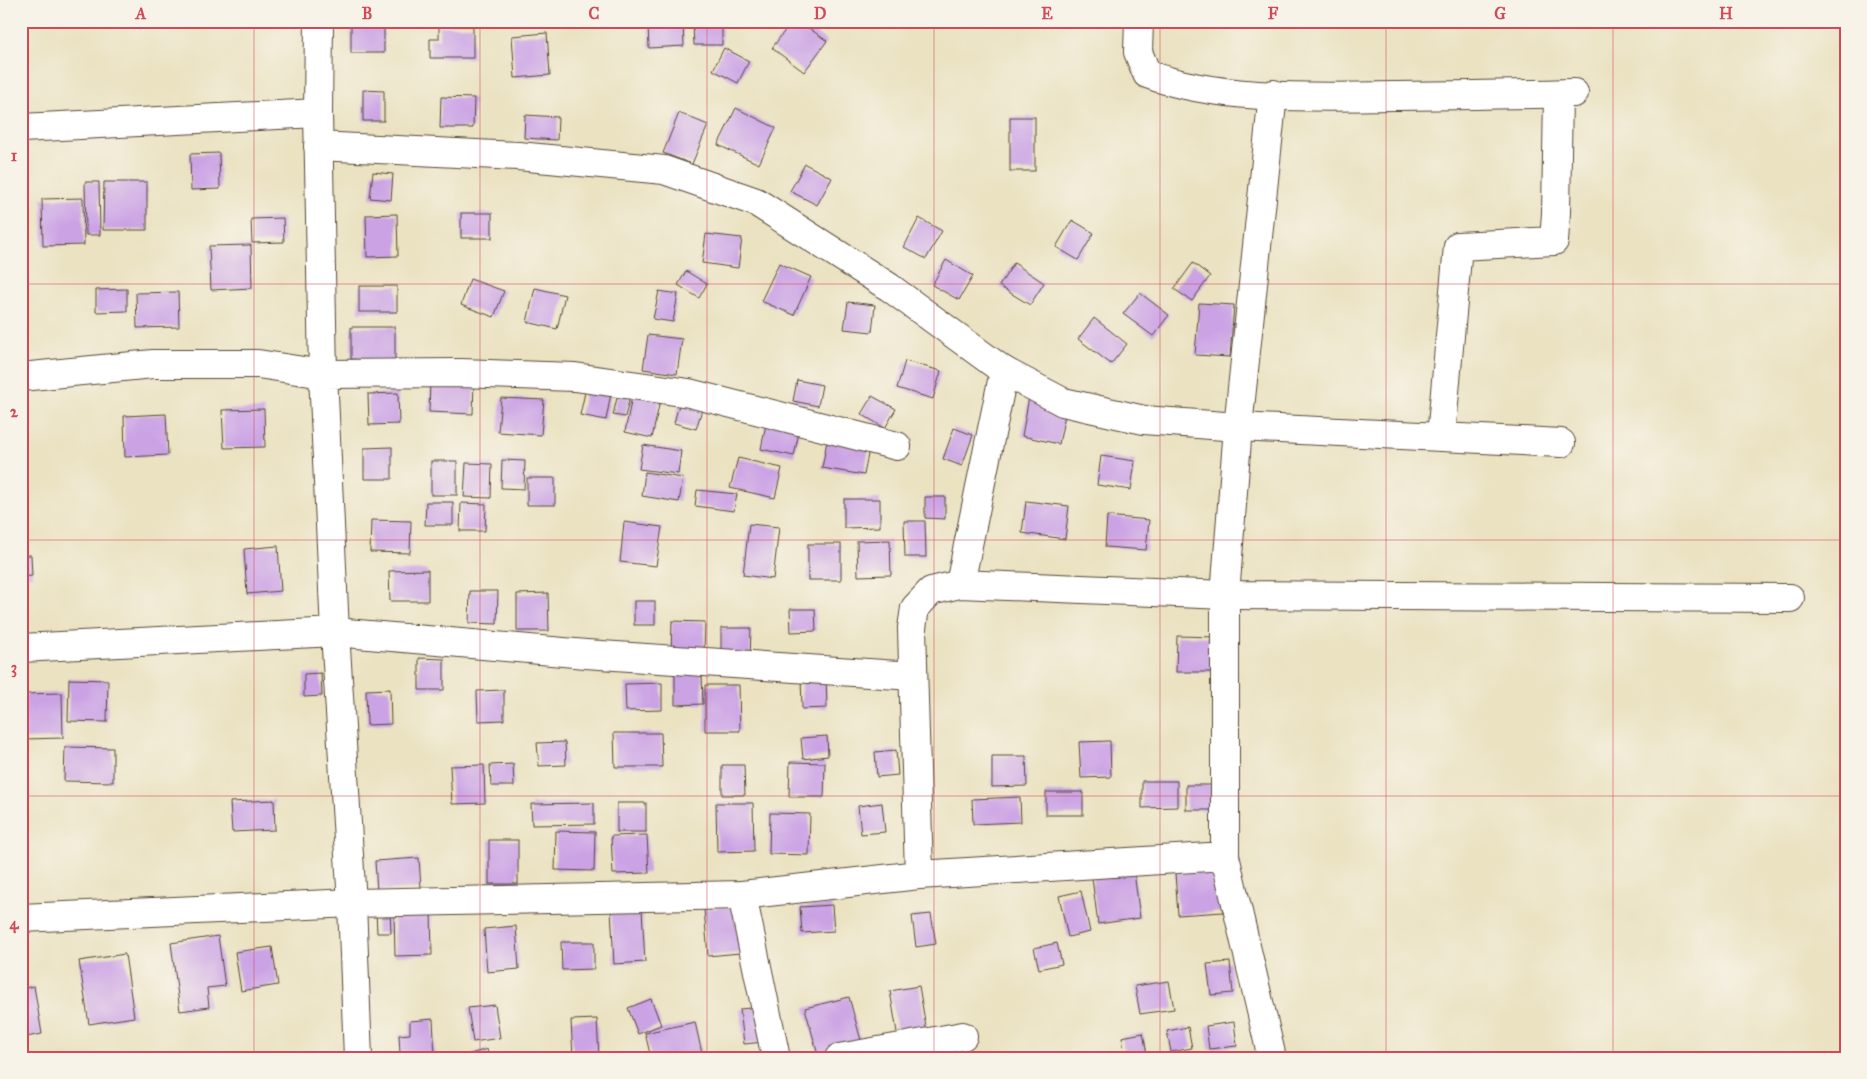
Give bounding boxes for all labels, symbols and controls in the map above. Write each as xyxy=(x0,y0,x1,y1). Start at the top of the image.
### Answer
text: A xyxy=(135,4,147,23)
text: B xyxy=(362,4,372,23)
text: C xyxy=(589,4,600,23)
text: D xyxy=(814,4,827,23)
text: E xyxy=(1041,4,1053,23)
text: F xyxy=(1268,4,1279,23)
text: G xyxy=(1494,4,1506,23)
text: H xyxy=(1719,4,1733,23)
text: 1 xyxy=(11,146,18,165)
text: 2 xyxy=(10,402,19,421)
text: 3 xyxy=(11,658,17,678)
text: 4 xyxy=(10,914,20,934)

